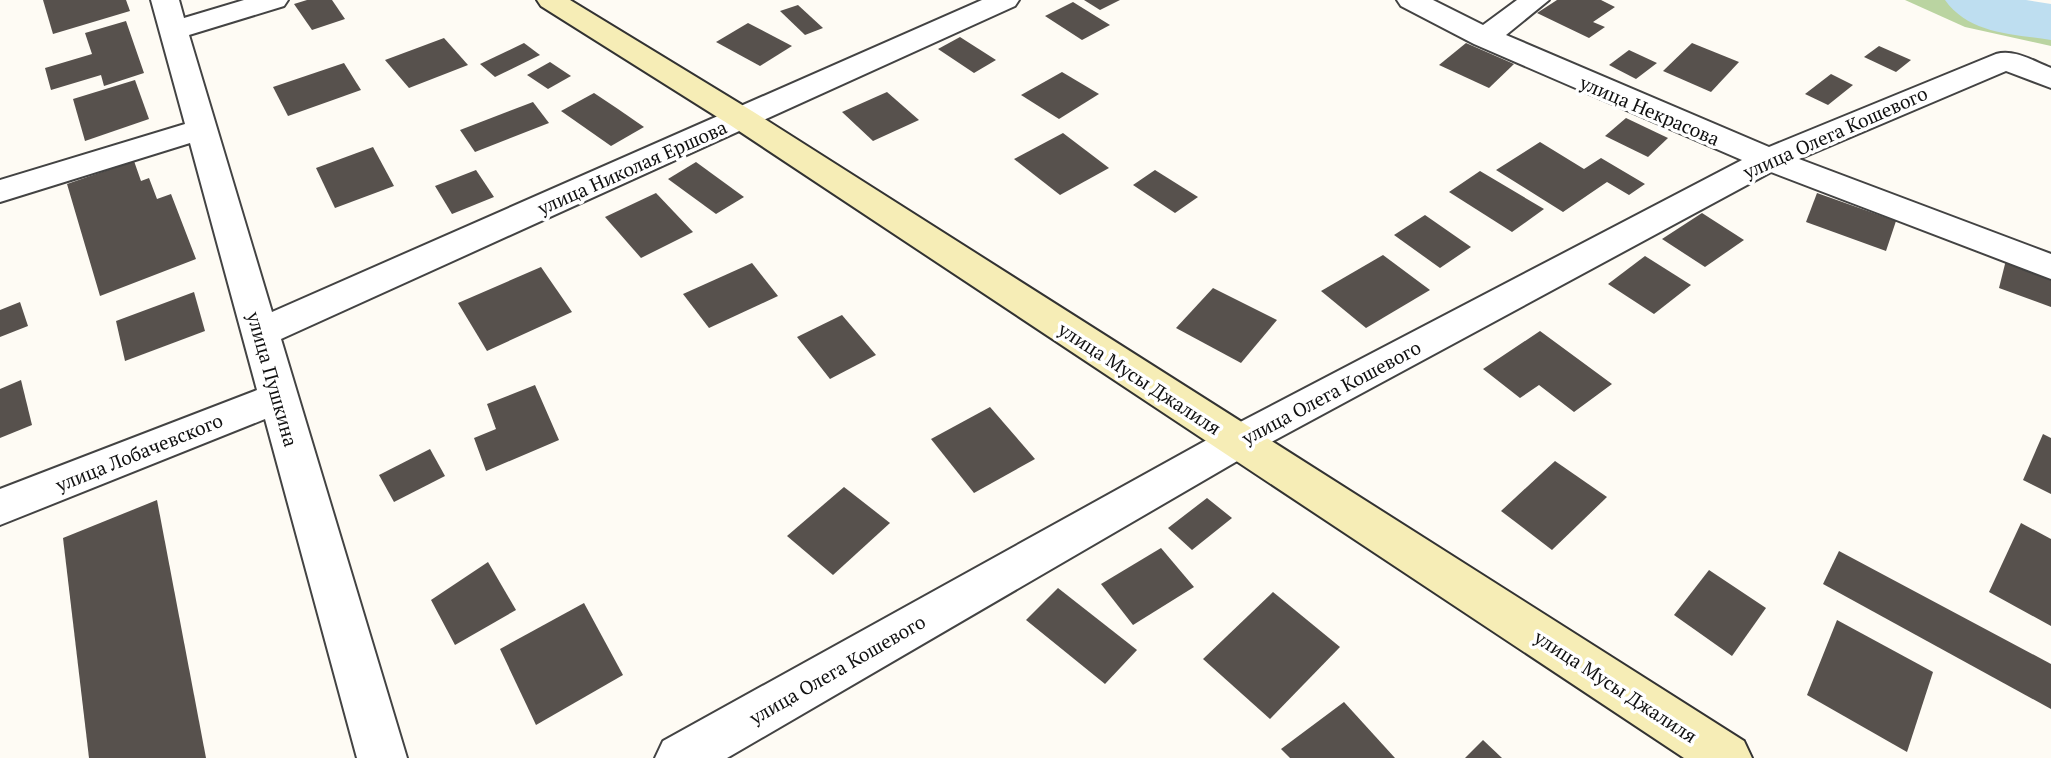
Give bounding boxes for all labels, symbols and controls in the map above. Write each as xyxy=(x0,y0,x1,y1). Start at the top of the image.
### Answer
street label: улица Некрасова xyxy=(1575,69,1724,151)
street label: улица Олега Кошевого xyxy=(1738,80,1931,184)
street label: улица Николая Ершова xyxy=(532,114,731,220)
street label: улица Пушкина xyxy=(242,308,304,450)
street label: улица Мусы Джалиля xyxy=(1053,315,1226,440)
street label: улица Олега Кошевого xyxy=(1236,334,1425,450)
street label: улица Лобачевского xyxy=(51,407,226,497)
street label: улица Олега Кошевого xyxy=(744,608,930,730)
street label: улица Мусы Джалиля xyxy=(1529,623,1702,748)

